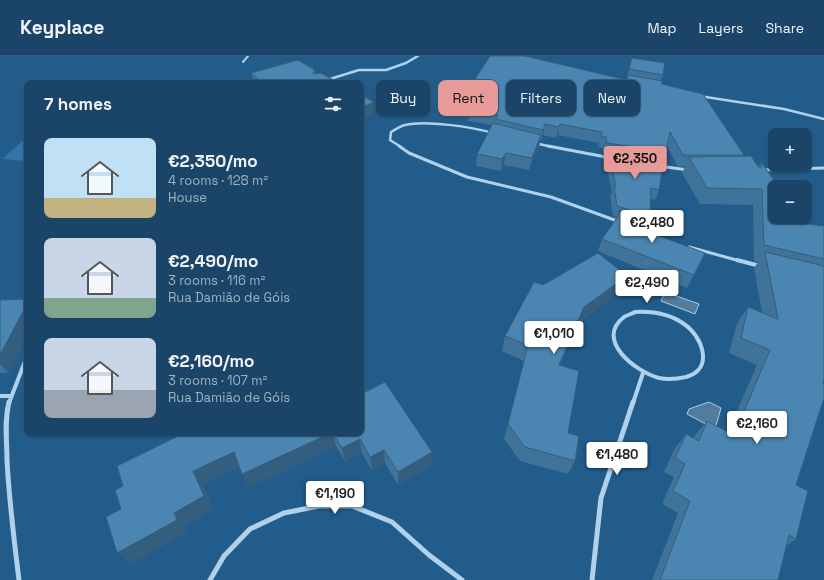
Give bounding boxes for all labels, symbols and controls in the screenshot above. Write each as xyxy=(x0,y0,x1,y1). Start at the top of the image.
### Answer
text: Keyplace xyxy=(20,15,104,40)
text: Map xyxy=(647,19,677,37)
text: Layers xyxy=(699,19,743,37)
text: Share xyxy=(765,19,804,37)
chip: Buy xyxy=(376,80,430,116)
chip: Rent xyxy=(438,80,498,116)
chip: Filters xyxy=(506,80,576,116)
chip: New xyxy=(584,80,640,116)
text: 7 homes xyxy=(44,93,112,115)
icon: filters xyxy=(322,93,344,115)
map controls xyxy=(768,128,812,224)
button: + xyxy=(768,128,812,172)
pin: €2,350 xyxy=(602,146,668,180)
text: €2,350/mo xyxy=(168,150,258,172)
text: €2,350 xyxy=(613,150,657,167)
icon: home xyxy=(76,154,124,202)
text: 4 rooms · 128 m² xyxy=(168,172,268,189)
button: − xyxy=(768,180,812,224)
text: House xyxy=(168,189,207,206)
pin: €2,480 xyxy=(619,210,685,244)
text: €2,480 xyxy=(630,214,674,231)
text: €2,490/mo xyxy=(168,250,258,272)
icon: home xyxy=(76,254,124,302)
pin: €2,490 xyxy=(614,270,680,304)
text: 3 rooms · 116 m² xyxy=(168,272,265,289)
text: €2,490 xyxy=(624,274,670,291)
text: Rua Damião de Góis xyxy=(168,289,290,306)
pin: €1,010 xyxy=(521,321,587,355)
text: €1,010 xyxy=(533,325,575,342)
text: €2,160/mo xyxy=(168,350,254,372)
icon: home xyxy=(76,354,124,402)
text: 3 rooms · 107 m² xyxy=(168,372,267,389)
text: Rua Damião de Góis xyxy=(168,389,290,406)
pin: €2,160 xyxy=(724,411,790,445)
text: €2,160 xyxy=(736,415,778,432)
pin: €1,480 xyxy=(584,442,650,476)
text: €1,480 xyxy=(595,446,639,463)
pin: €1,190 xyxy=(302,481,368,515)
text: €1,190 xyxy=(315,485,355,502)

